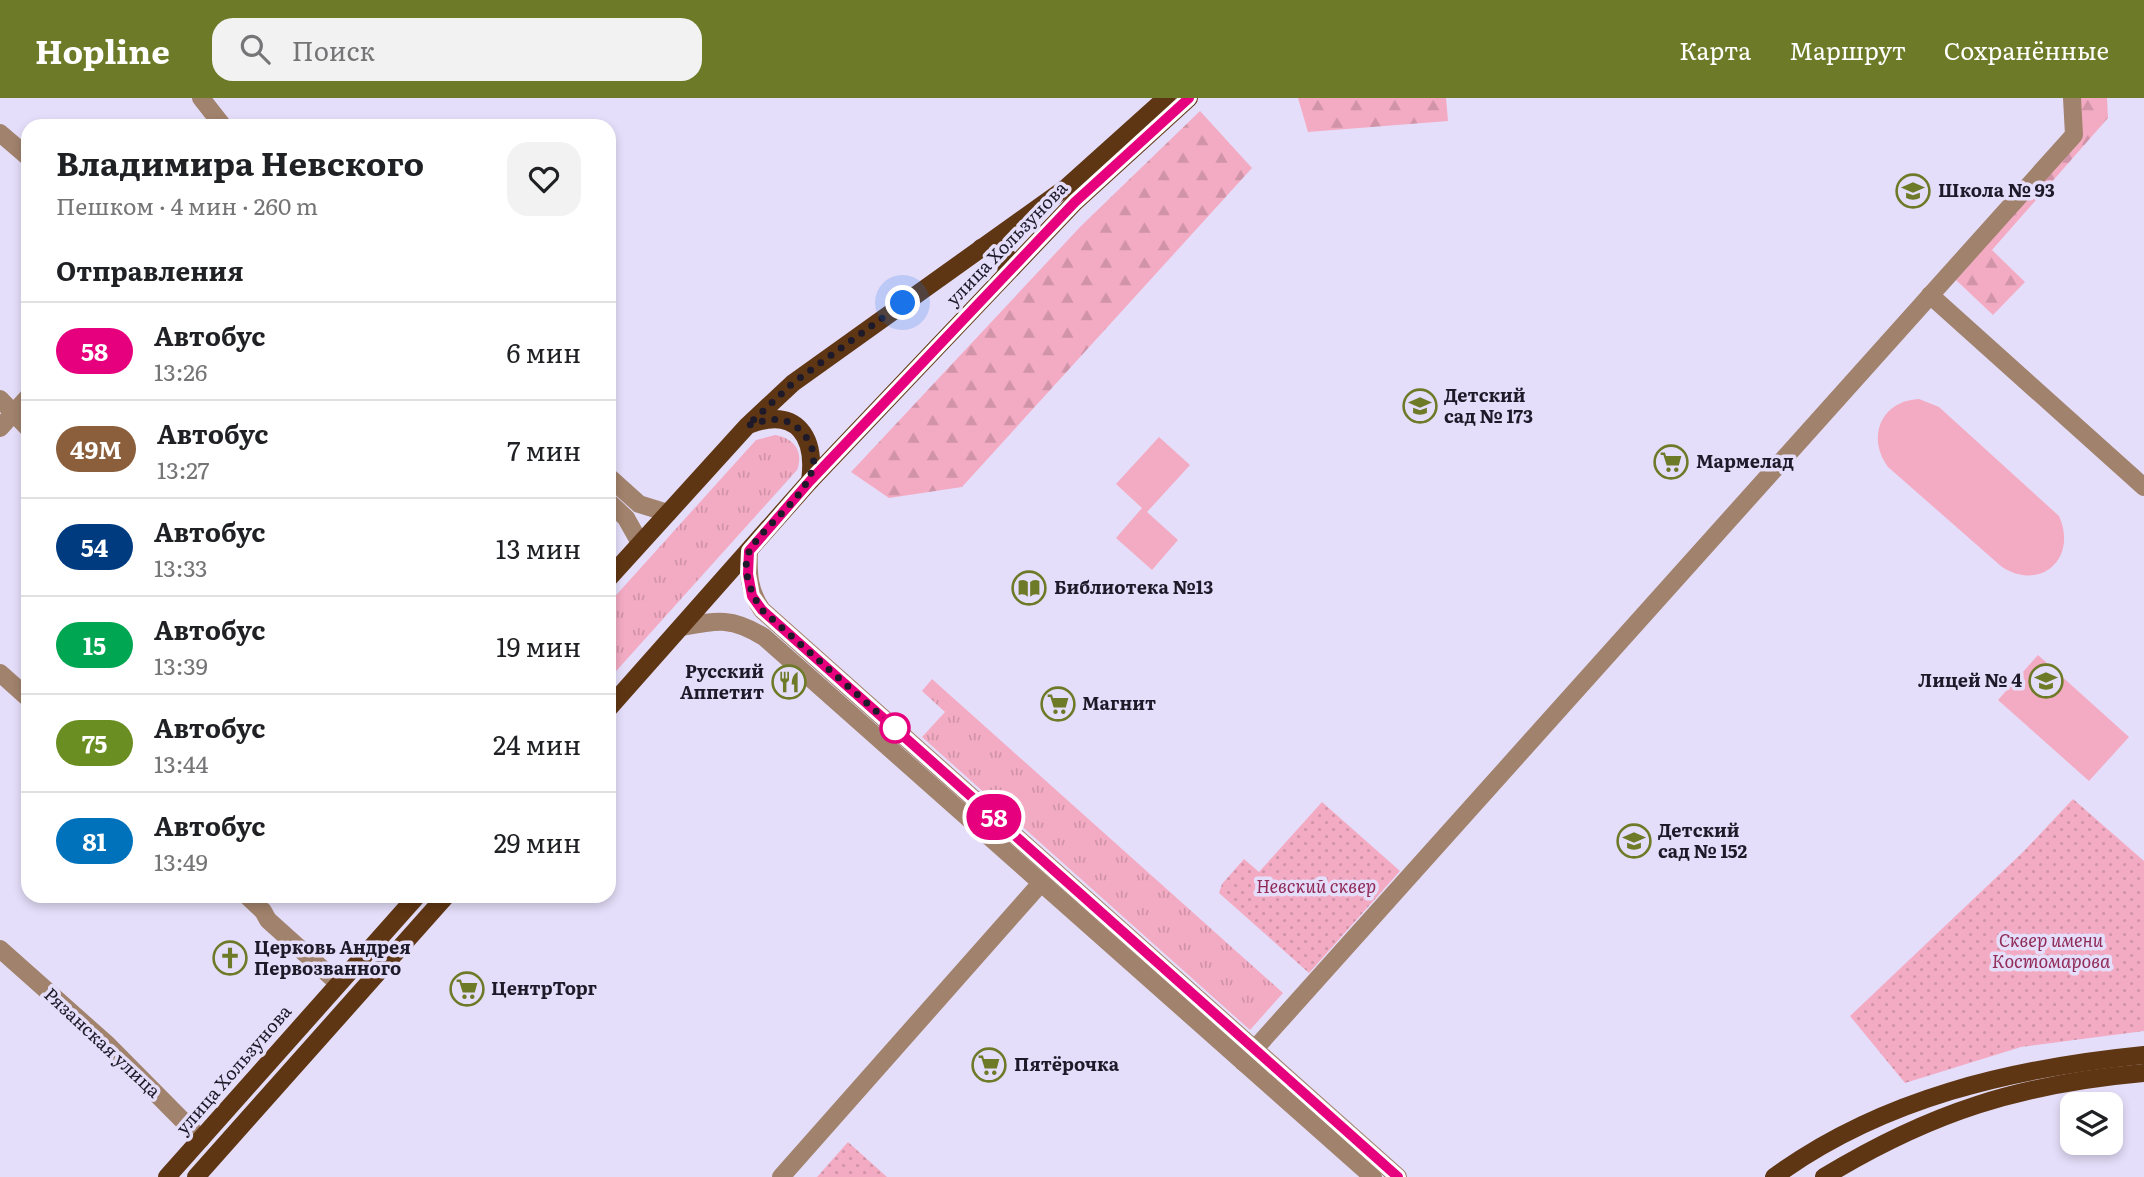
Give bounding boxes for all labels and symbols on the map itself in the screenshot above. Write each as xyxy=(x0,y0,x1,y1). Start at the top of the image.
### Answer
school or university icon: Школа № 93 xyxy=(1894,172,1932,210)
street label: улица Хользунова xyxy=(939,174,1073,311)
place label: Школа № 93 xyxy=(1938,176,2055,203)
your location xyxy=(885,285,920,320)
place label: Детский сад № 173 xyxy=(1444,381,1533,429)
school or university icon: Детский сад № 173 xyxy=(1401,387,1439,425)
supermarket icon: Мармелад xyxy=(1652,443,1690,481)
place label: Мармелад xyxy=(1696,447,1794,474)
library icon: Библиотека №13 xyxy=(1010,569,1048,607)
place label: Библиотека №13 xyxy=(1054,573,1213,600)
place label: Русский Аппетит xyxy=(680,657,764,705)
school or university icon: Лицей № 4 xyxy=(2027,662,2065,700)
restaurant icon: Русский Аппетит xyxy=(770,663,808,701)
place label: Лицей № 4 xyxy=(1918,666,2022,693)
supermarket icon: Магнит xyxy=(1039,685,1077,723)
place label: Магнит xyxy=(1082,689,1156,716)
unlabelled marker xyxy=(880,713,910,743)
line badge: 58 xyxy=(962,794,1026,840)
place label: Детский сад № 152 xyxy=(1658,816,1747,864)
school or university icon: Детский сад № 152 xyxy=(1615,822,1653,860)
park label: Невский сквер xyxy=(1256,872,1376,899)
park label: Сквер имени Костомарова xyxy=(1992,926,2111,974)
place label: Церковь Андрея Первозванного xyxy=(254,933,411,981)
church icon: Церковь Андрея Первозванного xyxy=(211,939,249,977)
supermarket icon: ЦентрТорг xyxy=(448,970,486,1008)
place label: ЦентрТорг xyxy=(491,974,598,1001)
street label: Рязанская улица xyxy=(39,981,168,1103)
street label: улица Хользунова xyxy=(169,998,297,1140)
supermarket icon: Пятёрочка xyxy=(970,1046,1008,1084)
place label: Пятёрочка xyxy=(1014,1050,1120,1077)

